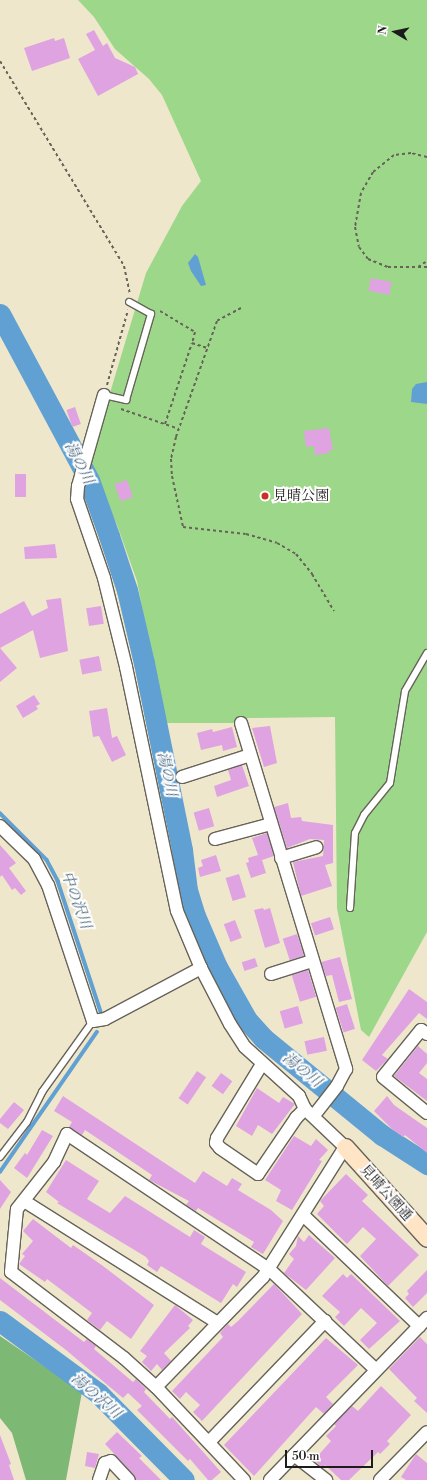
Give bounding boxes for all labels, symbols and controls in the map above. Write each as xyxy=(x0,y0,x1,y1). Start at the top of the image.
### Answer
north arrow xyxy=(375,12,415,52)
text: N xyxy=(376,25,391,36)
water label: 湯の川 xyxy=(61,439,97,487)
place label: 見晴公園 xyxy=(273,488,329,504)
marker: 見晴公園 xyxy=(260,491,270,501)
water label: 湯の川 xyxy=(154,750,180,798)
water label: 中の沢川 xyxy=(57,869,95,931)
water label: 湯の川 xyxy=(279,1049,325,1091)
street label: 見晴公園通 xyxy=(356,1161,416,1225)
water label: 湯の沢川 xyxy=(67,1370,125,1422)
scale bar xyxy=(287,1442,375,1468)
text: 50 m xyxy=(292,1449,320,1464)

